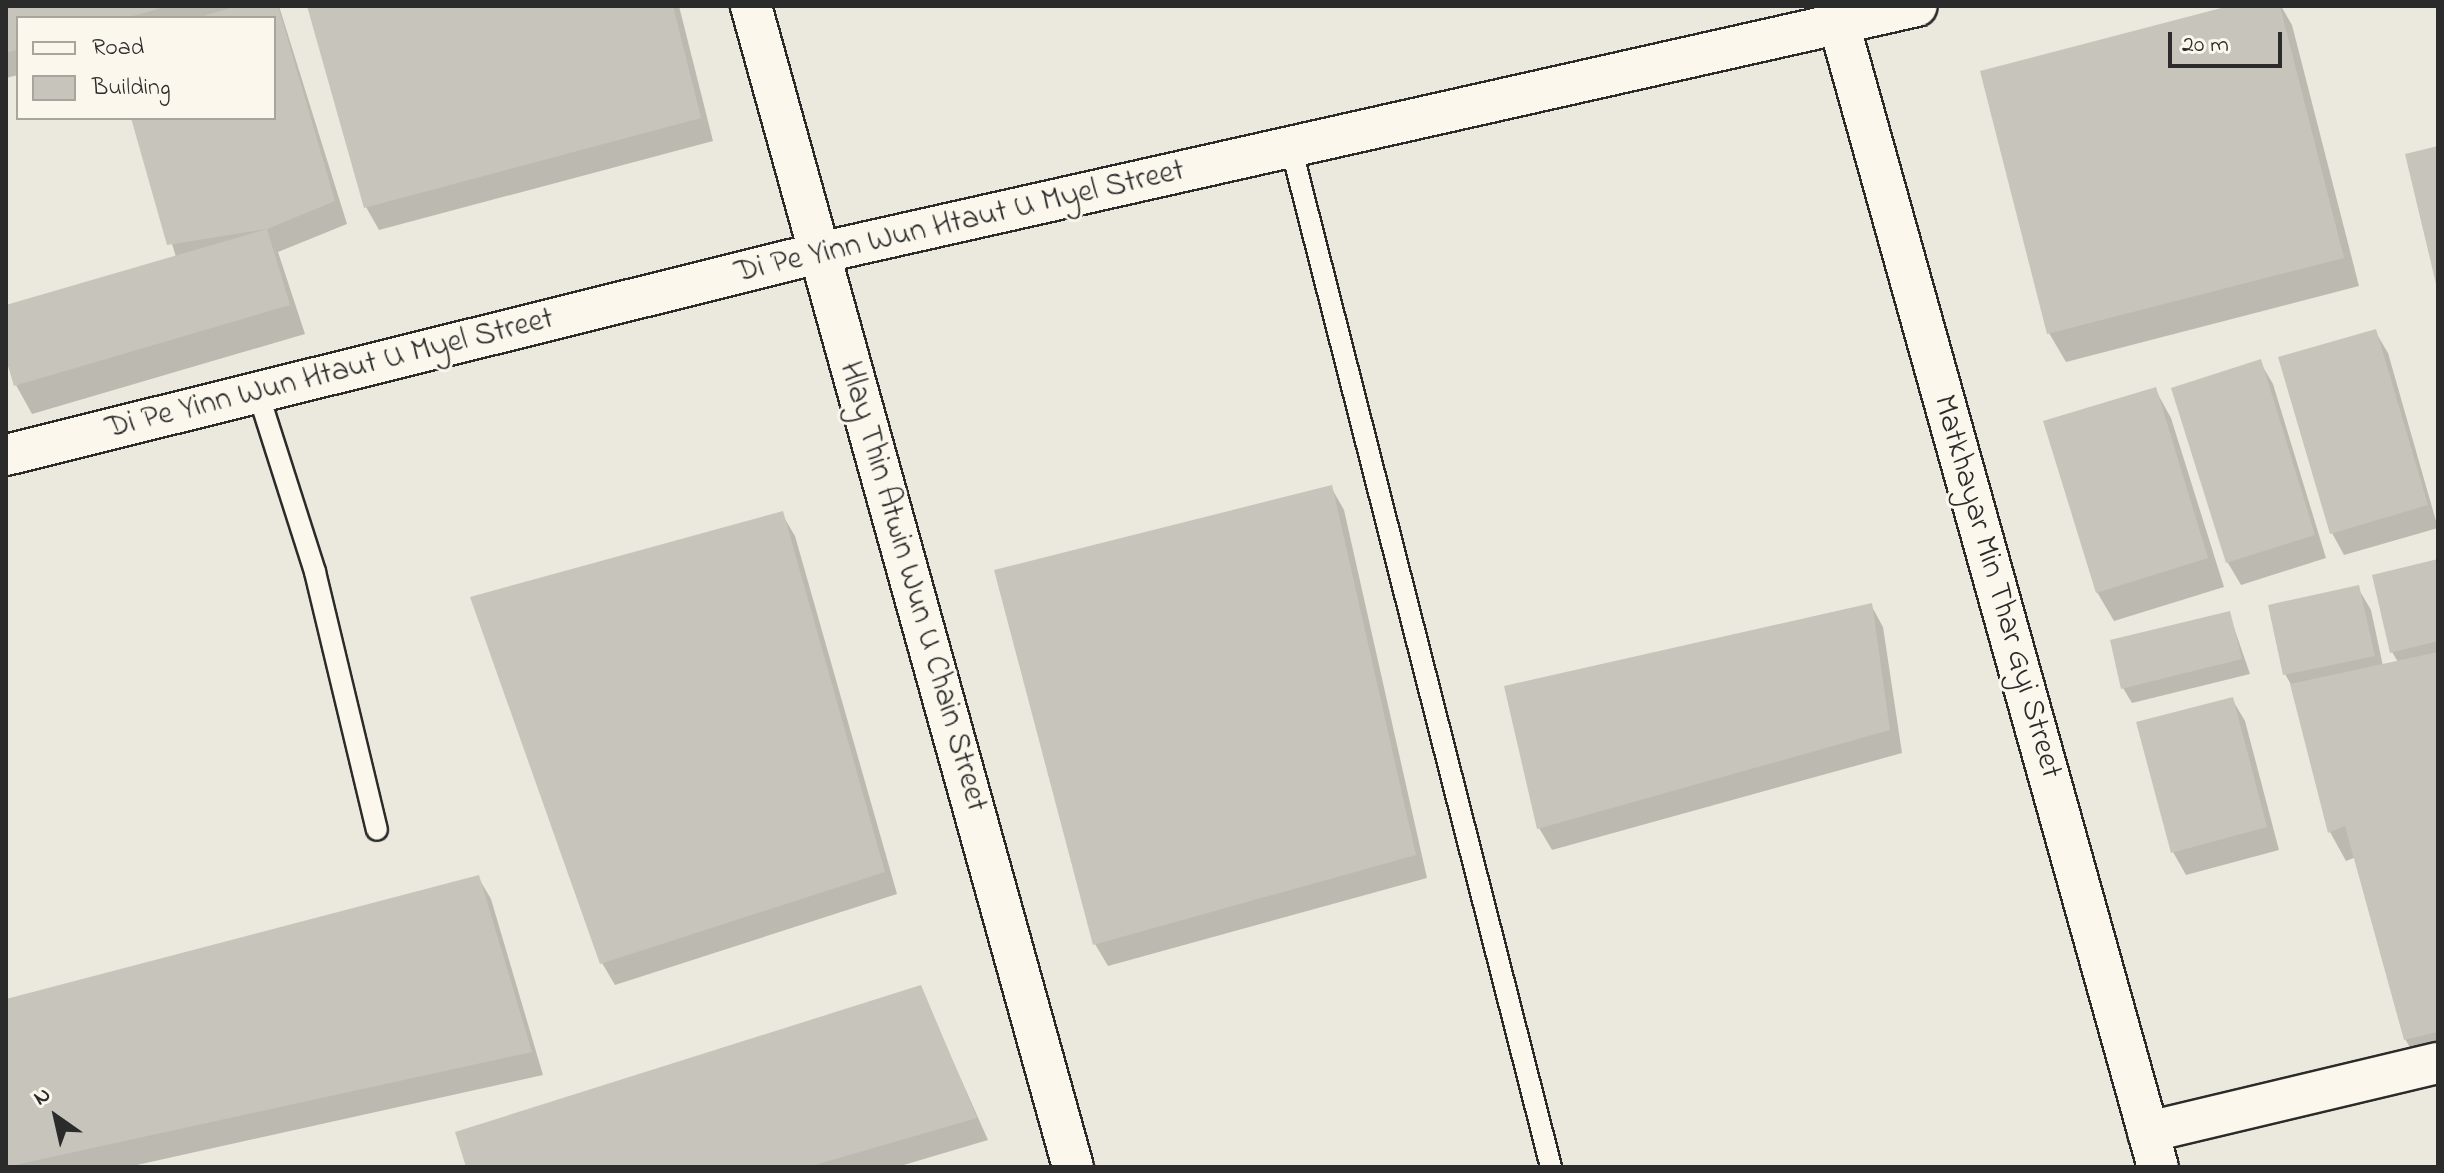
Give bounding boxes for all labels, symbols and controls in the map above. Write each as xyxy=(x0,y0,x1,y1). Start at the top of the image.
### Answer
legend xyxy=(16,16,276,120)
scale bar xyxy=(2172,16,2286,66)
text: 20 m xyxy=(2182,28,2229,63)
text: Road xyxy=(92,31,144,66)
text: Building xyxy=(92,71,171,106)
street label: Di Pe Yinn Wun Htaut U Myel Street xyxy=(731,153,1189,293)
street label: Di Pe Yinn Wun Htaut U Myel Street xyxy=(102,301,558,449)
street label: Hlay Thin Atwin Wun U Chain Street xyxy=(829,358,995,816)
street label: Matkhayar Min Thar Gyi Street xyxy=(1923,391,2069,783)
north arrow xyxy=(16,1077,96,1157)
text: N xyxy=(27,1080,58,1115)

